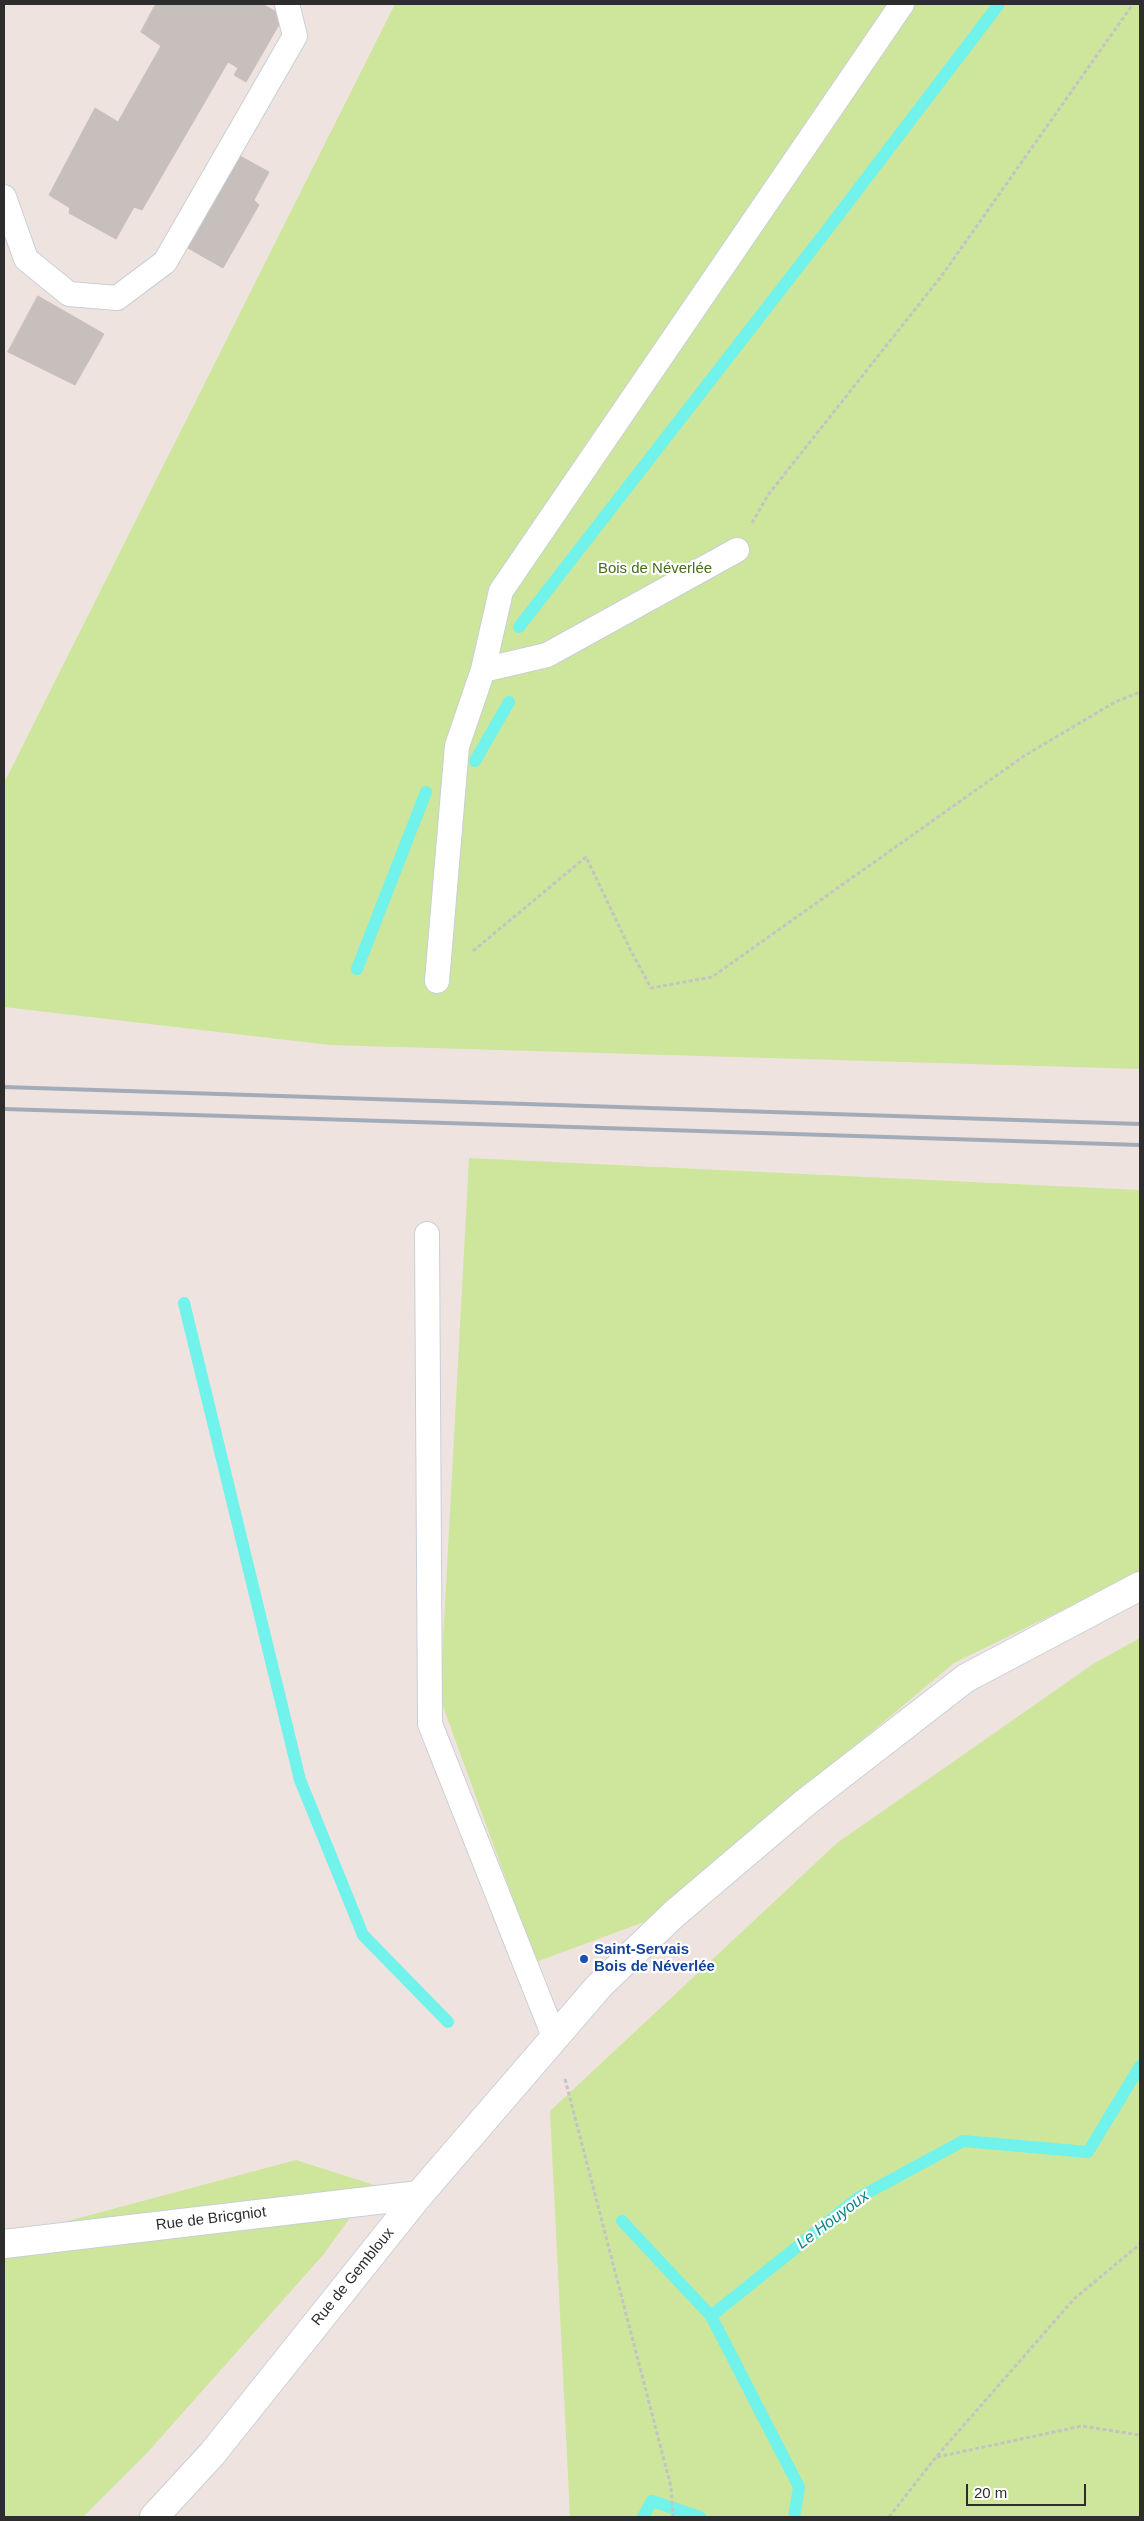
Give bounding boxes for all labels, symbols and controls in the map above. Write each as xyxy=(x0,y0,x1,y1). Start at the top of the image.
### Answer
park label: Bois de Néverlée xyxy=(598,560,712,578)
place label: Saint-Servais Bois de Néverlée xyxy=(594,1941,715,1976)
marker: Saint-Servais Bois de Néverlée xyxy=(578,1953,590,1965)
water label: Le Houyoux xyxy=(793,2187,873,2253)
street label: Rue de Bricgniot xyxy=(155,2203,267,2235)
street label: Rue de Gembloux xyxy=(308,2224,398,2330)
scale bar xyxy=(969,2474,1089,2506)
text: 20 m xyxy=(974,2484,1007,2501)

